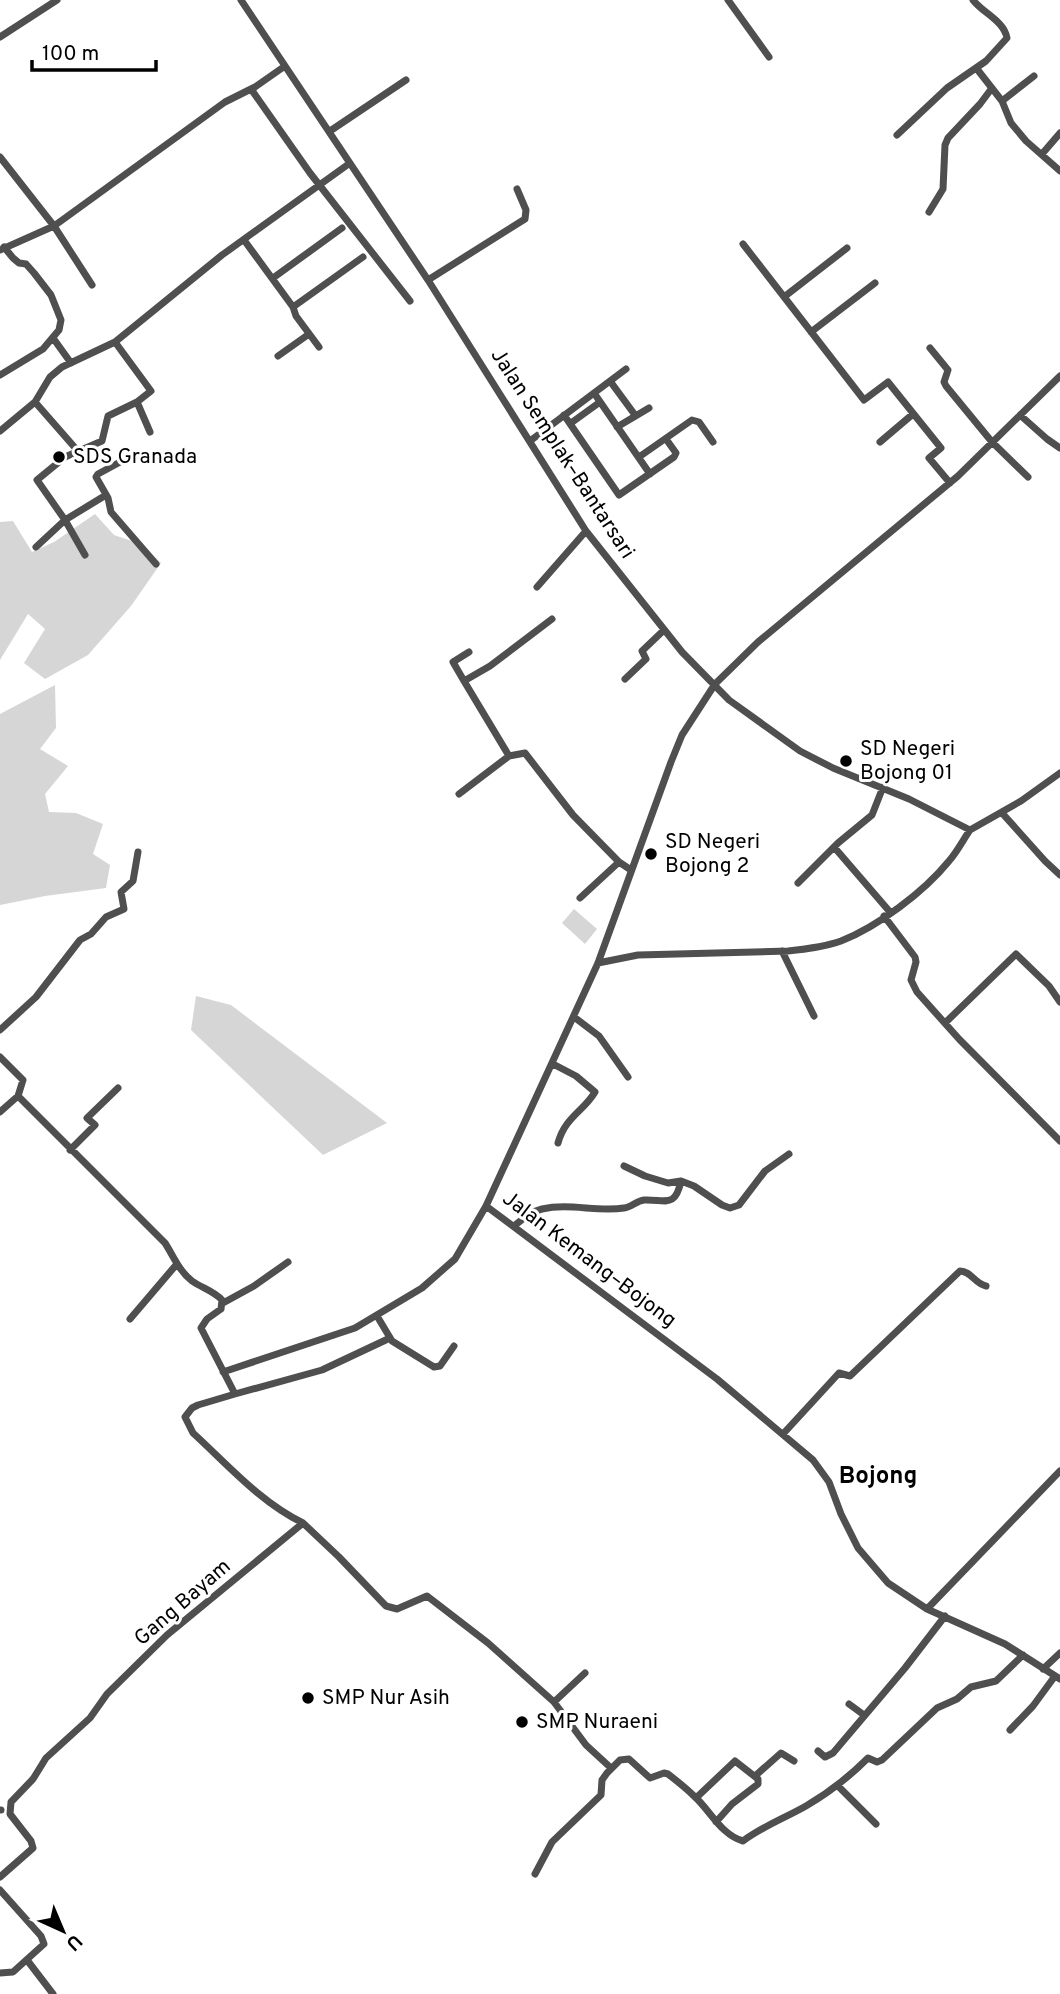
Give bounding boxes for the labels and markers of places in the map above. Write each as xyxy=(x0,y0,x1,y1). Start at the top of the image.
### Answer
place label: SDS Granada xyxy=(73,444,197,471)
marker: SDS Granada xyxy=(51,449,67,465)
place label: SD Negeri Bojong 01 xyxy=(860,736,955,787)
marker: SD Negeri Bojong 01 xyxy=(838,753,854,769)
place label: SD Negeri Bojong 2 xyxy=(665,829,760,880)
marker: SD Negeri Bojong 2 xyxy=(643,846,659,862)
place label: SMP Nur Asih xyxy=(322,1685,450,1712)
marker: SMP Nur Asih xyxy=(300,1690,316,1706)
place label: SMP Nuraeni xyxy=(536,1709,658,1736)
marker: SMP Nuraeni xyxy=(514,1714,530,1730)

